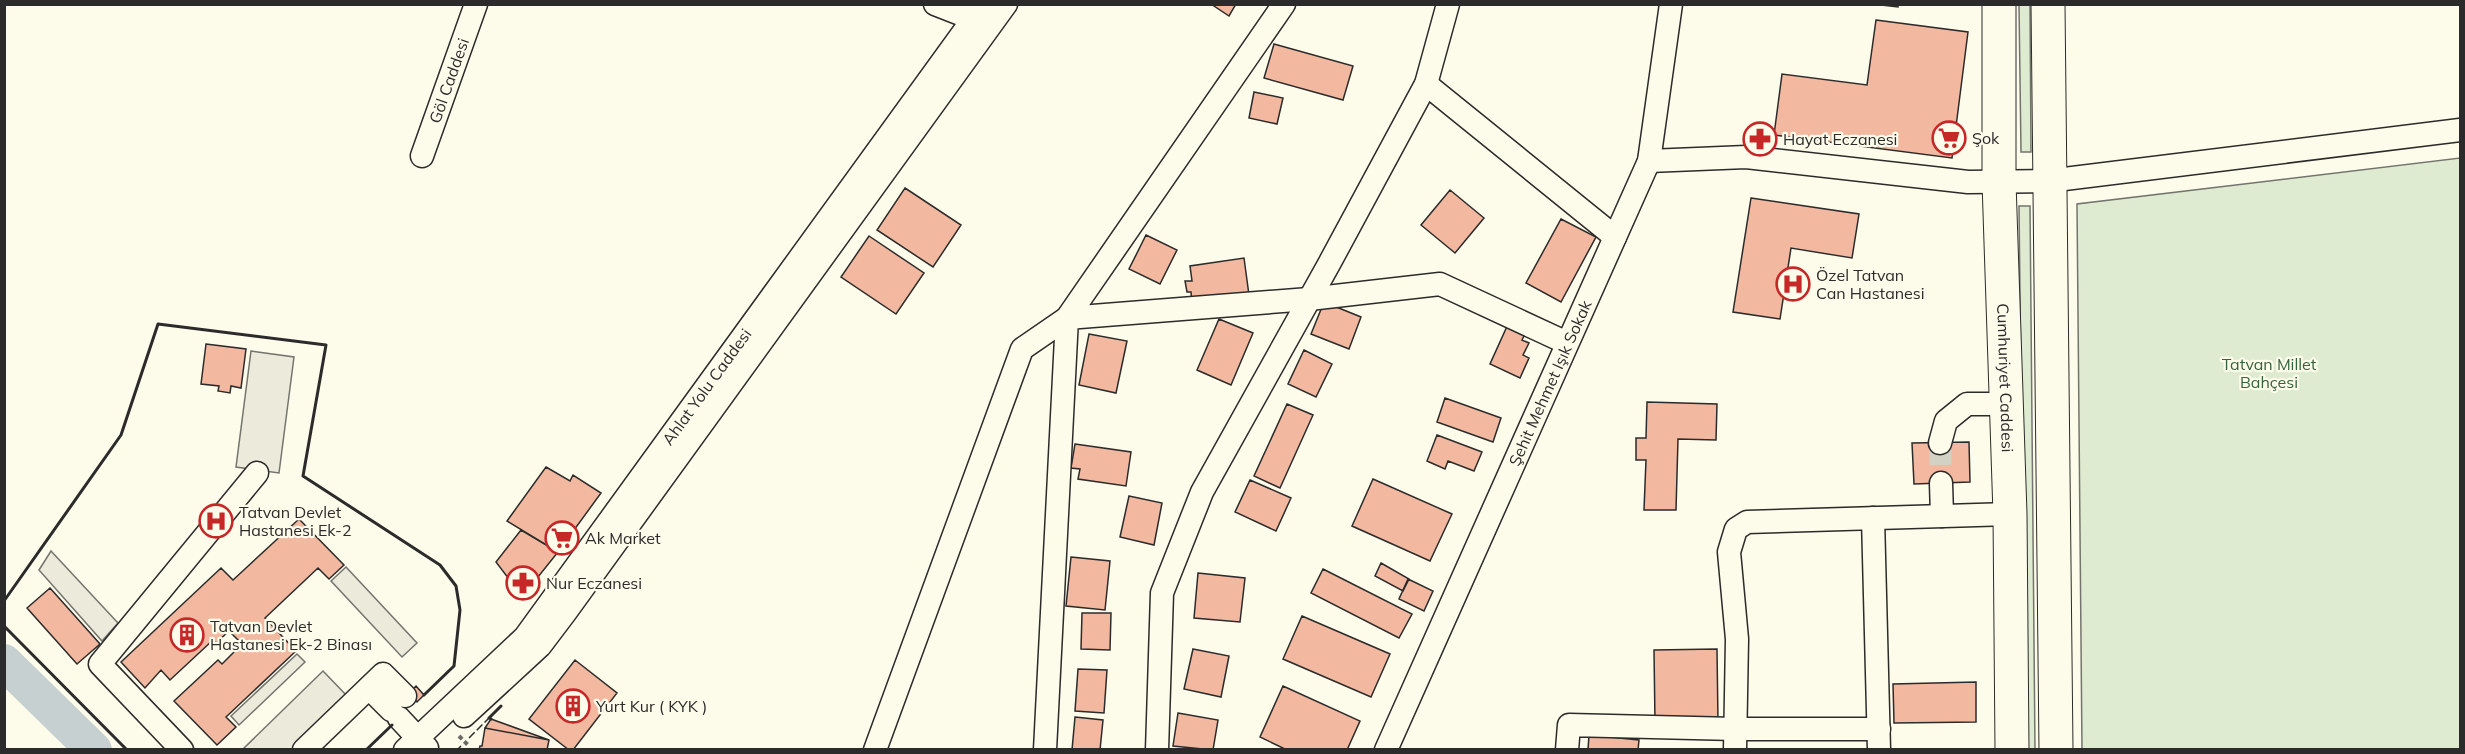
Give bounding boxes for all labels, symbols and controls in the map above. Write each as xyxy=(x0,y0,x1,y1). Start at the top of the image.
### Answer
street label: Göl Caddesi xyxy=(424,35,473,126)
supermarket icon: Şok xyxy=(1931,120,1967,156)
pharmacy icon: Hayat Eczanesi xyxy=(1742,121,1778,157)
place label: Şok xyxy=(1972,128,2000,148)
place label: Hayat Eczanesi xyxy=(1783,129,1897,149)
place label: Özel Tatvan Can Hastanesi xyxy=(1816,265,1925,303)
hospital icon: Özel Tatvan Can Hastanesi xyxy=(1775,266,1811,302)
street label: Şehit Mehmet Işık Sokak xyxy=(1504,296,1596,469)
street label: Cumhuriyet Caddesi xyxy=(1993,303,2018,453)
street label: Ahlat Yolu Caddesi xyxy=(658,324,755,449)
park label: Tatvan Millet Bahçesi xyxy=(2222,354,2317,392)
place label: Tatvan Devlet Hastanesi Ek-2 xyxy=(239,502,352,540)
hospital icon: Tatvan Devlet Hastanesi Ek-2 xyxy=(198,503,234,539)
supermarket icon: Ak Market xyxy=(544,520,580,556)
place label: Ak Market xyxy=(585,528,661,548)
pharmacy icon: Nur Eczanesi xyxy=(505,565,541,601)
place label: Nur Eczanesi xyxy=(546,573,642,593)
place label: Tatvan Devlet Hastanesi Ek-2 Binası xyxy=(210,616,372,654)
building icon: Tatvan Devlet Hastanesi Ek-2 Binası xyxy=(169,617,205,653)
building icon: Yurt Kur ( KYK ) xyxy=(555,688,591,724)
place label: Yurt Kur ( KYK ) xyxy=(595,696,707,716)

